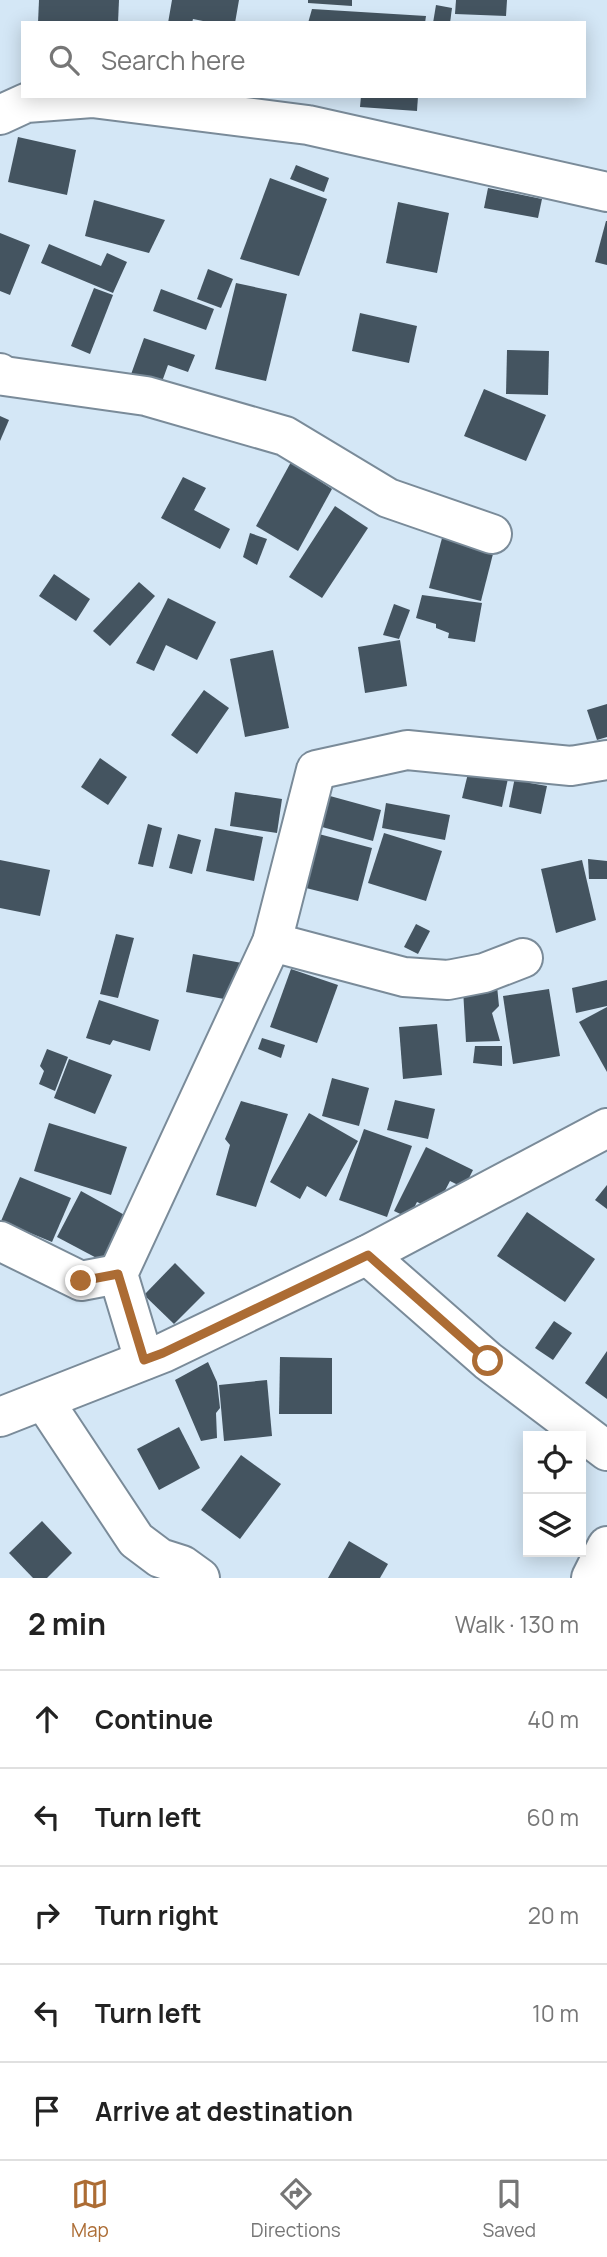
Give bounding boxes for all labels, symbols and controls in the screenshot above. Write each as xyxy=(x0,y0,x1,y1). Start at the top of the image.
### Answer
search box xyxy=(21,21,586,98)
icon: search xyxy=(45,41,83,79)
text: Search here xyxy=(101,42,246,78)
route end xyxy=(65,1265,96,1296)
route start xyxy=(472,1345,503,1376)
map controls xyxy=(523,1431,586,1557)
button: locate xyxy=(523,1431,586,1494)
button: layers xyxy=(523,1494,586,1557)
text: 2 min xyxy=(28,1603,106,1644)
text: Walk · 130 m xyxy=(455,1608,579,1640)
icon: ahead xyxy=(28,1700,66,1738)
text: Continue xyxy=(95,1701,213,1737)
text: 40 m xyxy=(527,1703,579,1735)
icon: left xyxy=(28,1798,66,1836)
text: Turn left xyxy=(95,1799,202,1835)
text: 60 m xyxy=(527,1801,579,1833)
icon: right xyxy=(28,1896,66,1934)
text: Turn right xyxy=(95,1897,219,1933)
text: 20 m xyxy=(528,1899,579,1931)
icon: left xyxy=(28,1994,66,2032)
text: Turn left xyxy=(95,1995,202,2031)
text: 10 m xyxy=(532,1997,579,2029)
icon: arrive xyxy=(28,2092,66,2130)
text: Arrive at destination xyxy=(95,2093,353,2129)
tab: Map xyxy=(71,2175,109,2243)
tab: Directions xyxy=(251,2175,341,2243)
tab: Saved xyxy=(483,2175,536,2243)

